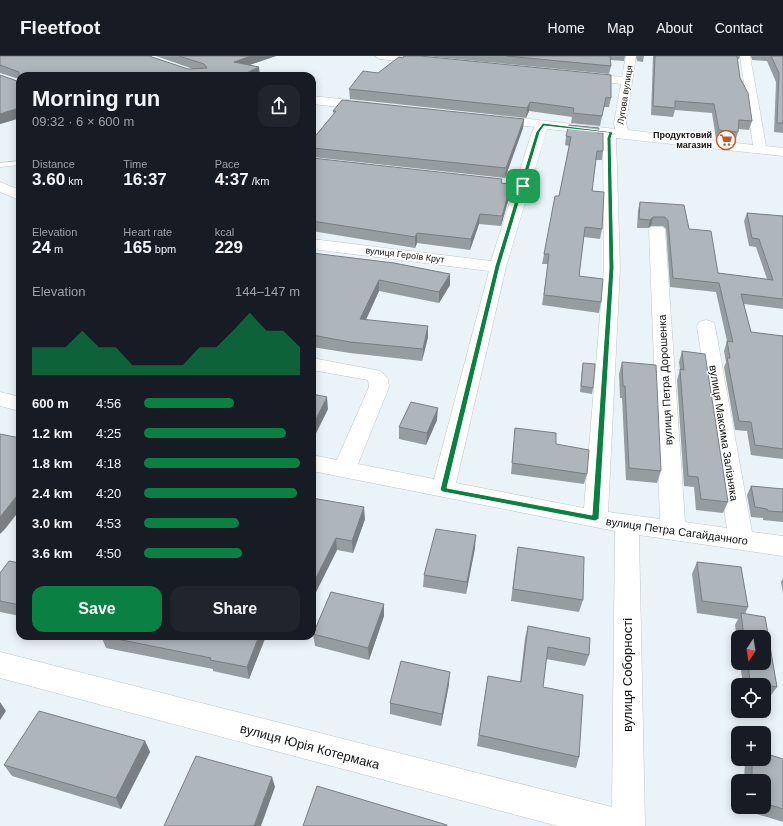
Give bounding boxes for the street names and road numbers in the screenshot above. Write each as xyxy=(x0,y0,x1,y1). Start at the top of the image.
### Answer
street label: Лугова вулиця xyxy=(615,64,635,125)
street label: вулиця Героїв Крут xyxy=(365,245,445,265)
street label: вулиця Петра Дорошенка xyxy=(656,313,674,446)
street label: вулиця Максима Залізняка xyxy=(707,364,741,503)
street label: вулиця Петра Сагайдачного xyxy=(605,515,749,547)
street label: вулиця Соборності xyxy=(620,618,635,732)
street label: вулиця Юрія Котермака xyxy=(238,721,382,773)

